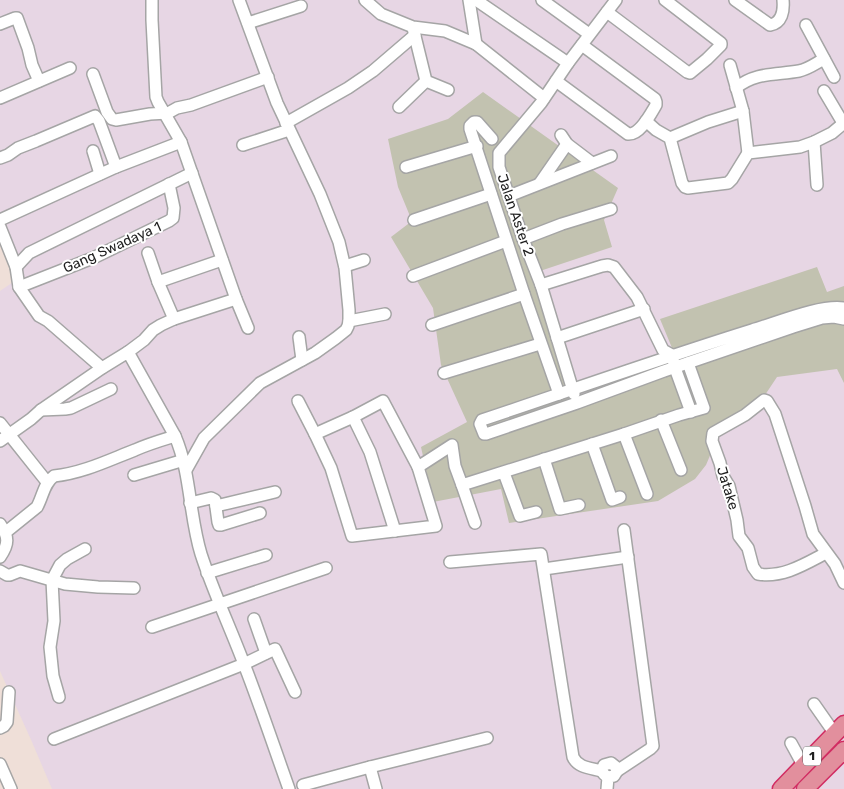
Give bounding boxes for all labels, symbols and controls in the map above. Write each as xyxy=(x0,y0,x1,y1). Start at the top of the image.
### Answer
street label: Jalan Aster 2 xyxy=(494,172,538,258)
street label: Gang Swadaya 1 xyxy=(61,218,164,277)
street label: Jatake xyxy=(713,464,742,512)
road number: 1 xyxy=(803,746,821,766)

